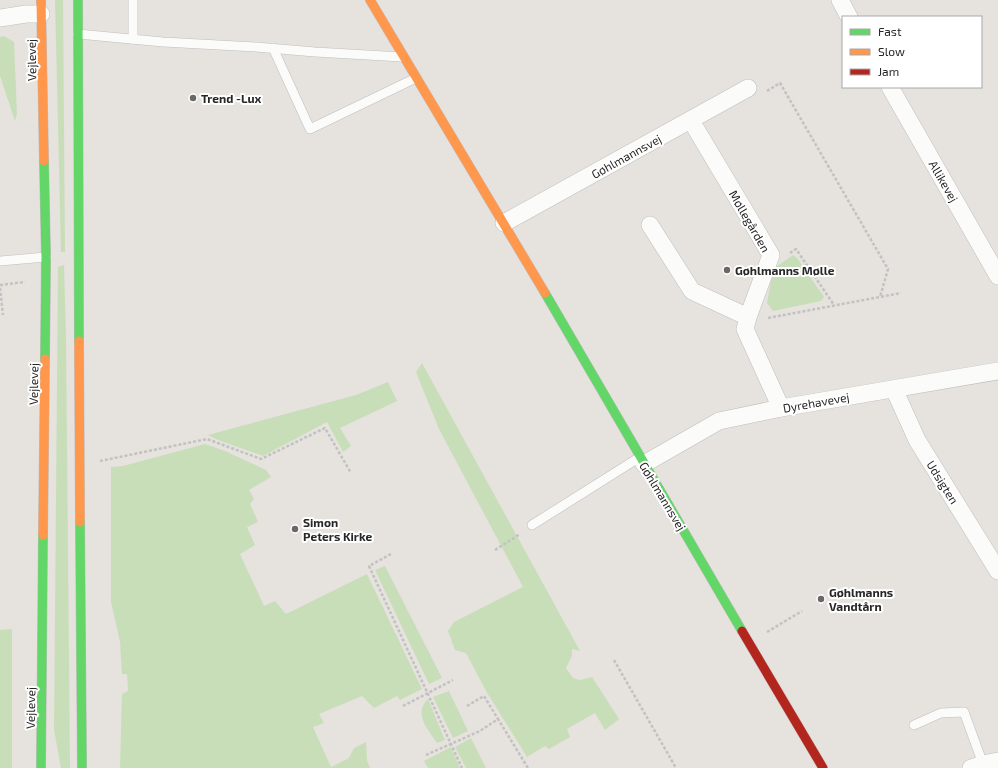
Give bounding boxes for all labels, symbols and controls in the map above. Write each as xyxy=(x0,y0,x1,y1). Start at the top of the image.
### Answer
legend xyxy=(842,16,982,88)
text: Fast xyxy=(878,24,902,38)
street label: Vejlevej xyxy=(24,39,39,81)
text: Slow xyxy=(878,44,905,58)
text: Jam xyxy=(878,64,899,78)
place label: Trend -Lux xyxy=(201,91,262,105)
marker: Trend -Lux xyxy=(188,93,198,103)
street label: Gøhlmannsvej xyxy=(589,131,664,182)
street label: Allikevej xyxy=(926,158,961,205)
street label: Møllegården xyxy=(727,188,773,254)
place label: Gøhlmanns Mølle xyxy=(735,263,835,277)
marker: Gøhlmanns Mølle xyxy=(722,265,732,275)
street label: Vejlevej xyxy=(26,363,41,405)
street label: Dyrehavevej xyxy=(782,389,851,416)
street label: Udsigten xyxy=(924,458,962,506)
street label: Gøhlmannsvej xyxy=(636,459,689,533)
place label: Simon Peters Kirke xyxy=(303,515,372,543)
marker: Simon Peters Kirke xyxy=(290,524,300,534)
place label: Gøhlmanns Vandtårn xyxy=(829,585,893,613)
marker: Gøhlmanns Vandtårn xyxy=(816,594,826,604)
street label: Vejlevej xyxy=(23,687,38,729)

